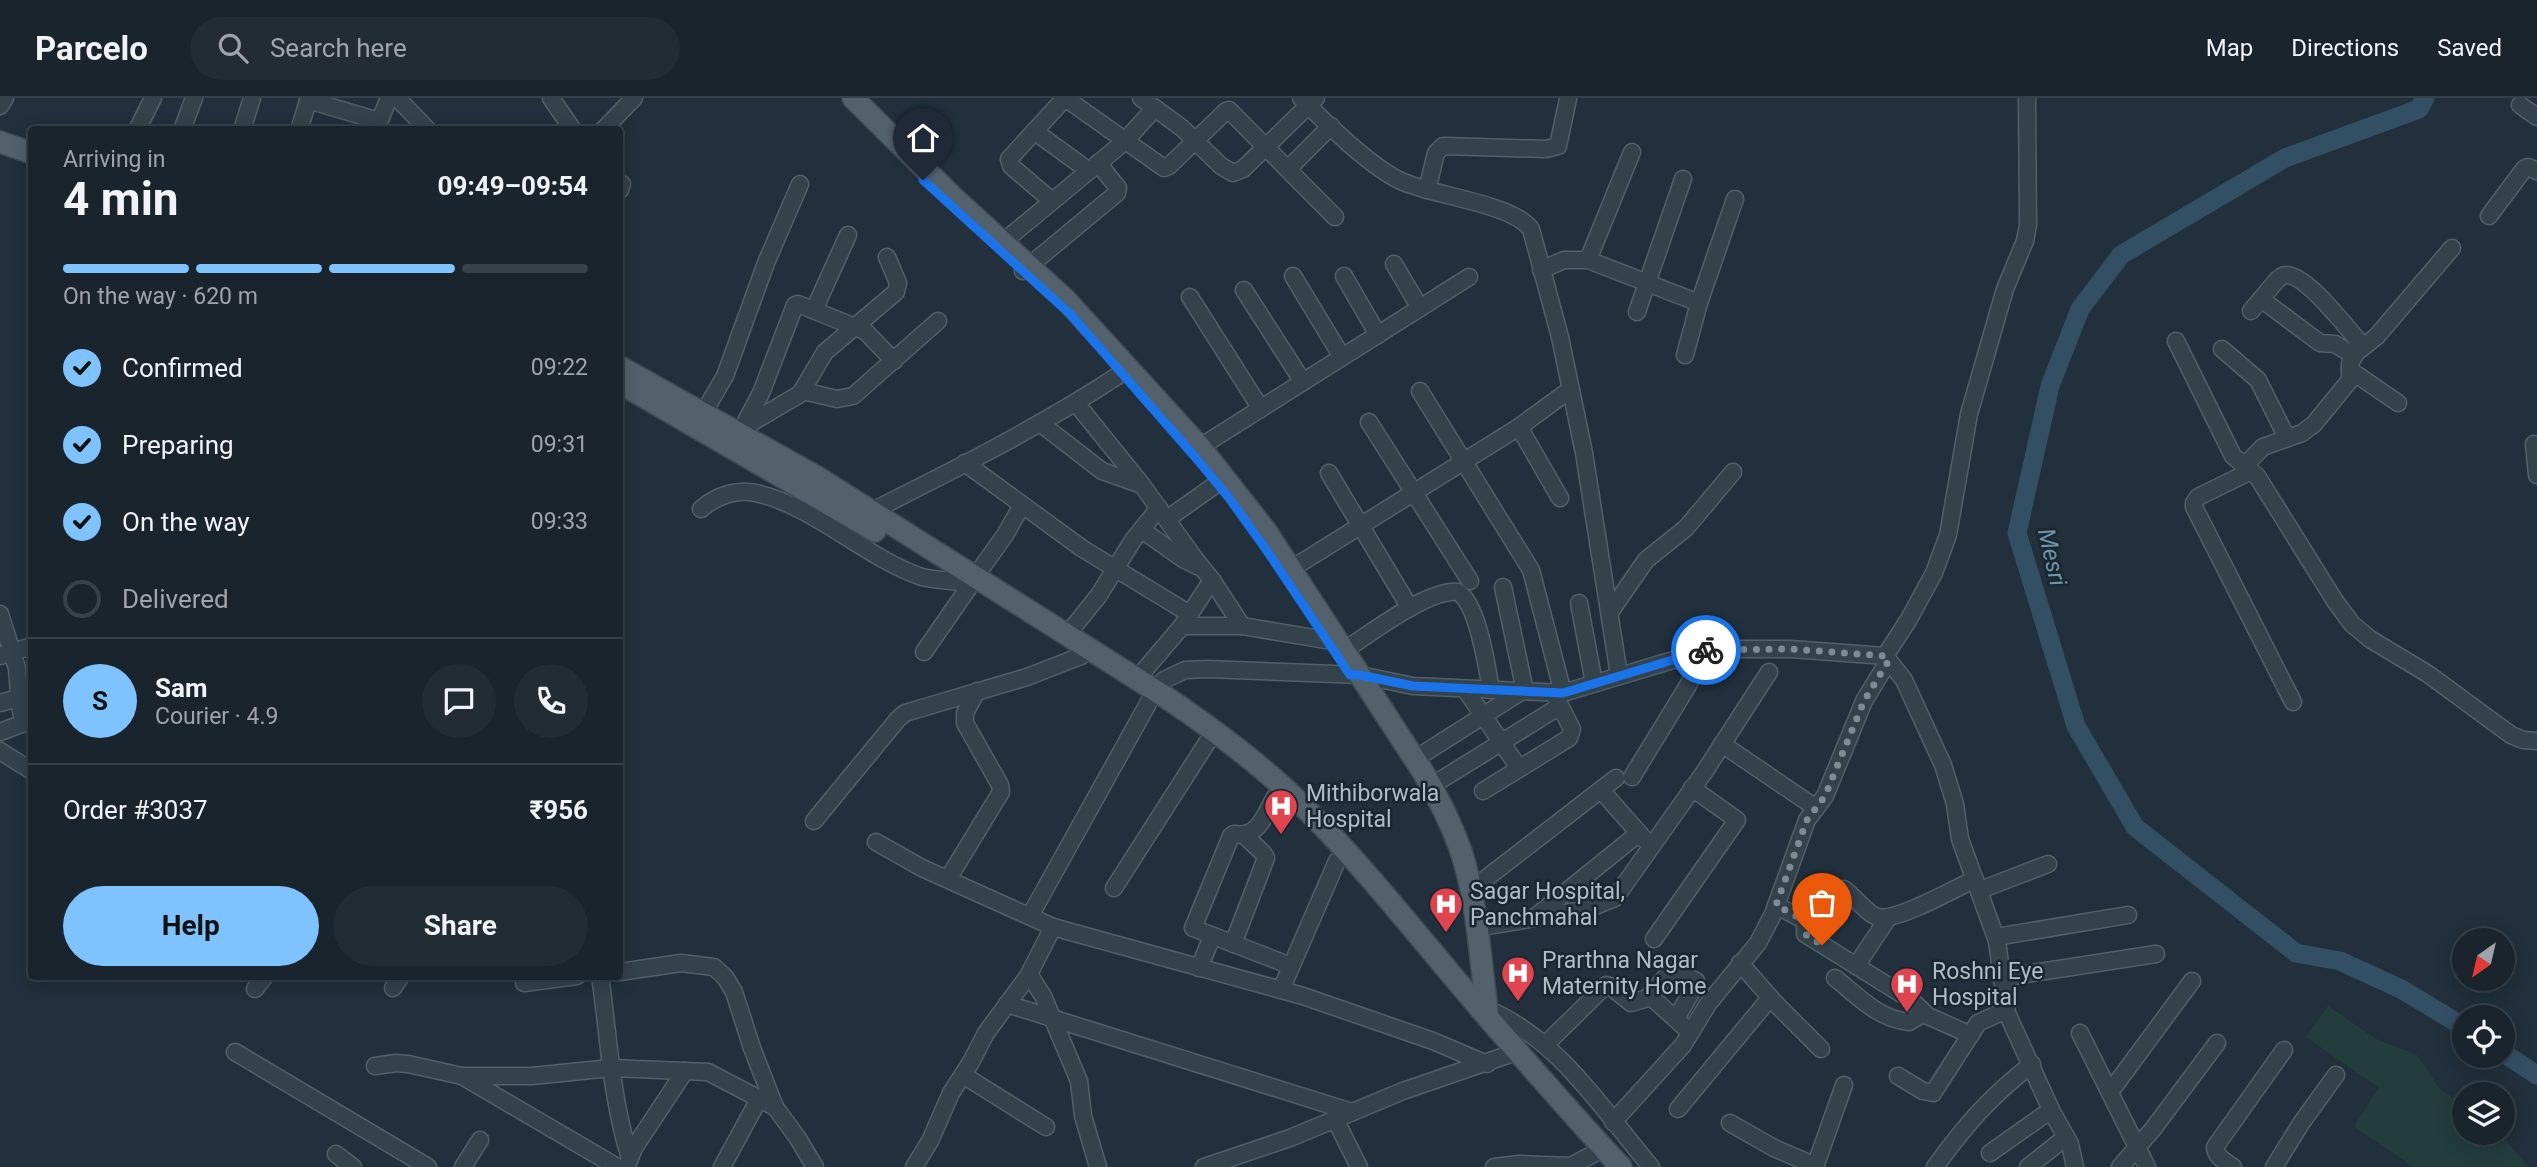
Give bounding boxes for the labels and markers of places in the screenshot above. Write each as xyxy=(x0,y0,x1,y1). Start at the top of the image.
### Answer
pin xyxy=(893,108,953,180)
place label: Mithiborwala Hospital xyxy=(1306,780,1439,833)
hospital icon: Mithiborwala Hospital xyxy=(1262,787,1300,836)
pin xyxy=(1792,873,1852,945)
place label: Sagar Hospital, Panchmahal xyxy=(1470,878,1625,931)
hospital icon: Sagar Hospital, Panchmahal xyxy=(1427,885,1465,934)
place label: Prarthna Nagar Maternity Home xyxy=(1542,947,1706,1000)
hospital icon: Prarthna Nagar Maternity Home xyxy=(1499,954,1537,1003)
place label: Roshni Eye Hospital xyxy=(1932,958,2044,1011)
hospital icon: Roshni Eye Hospital xyxy=(1888,965,1926,1014)

